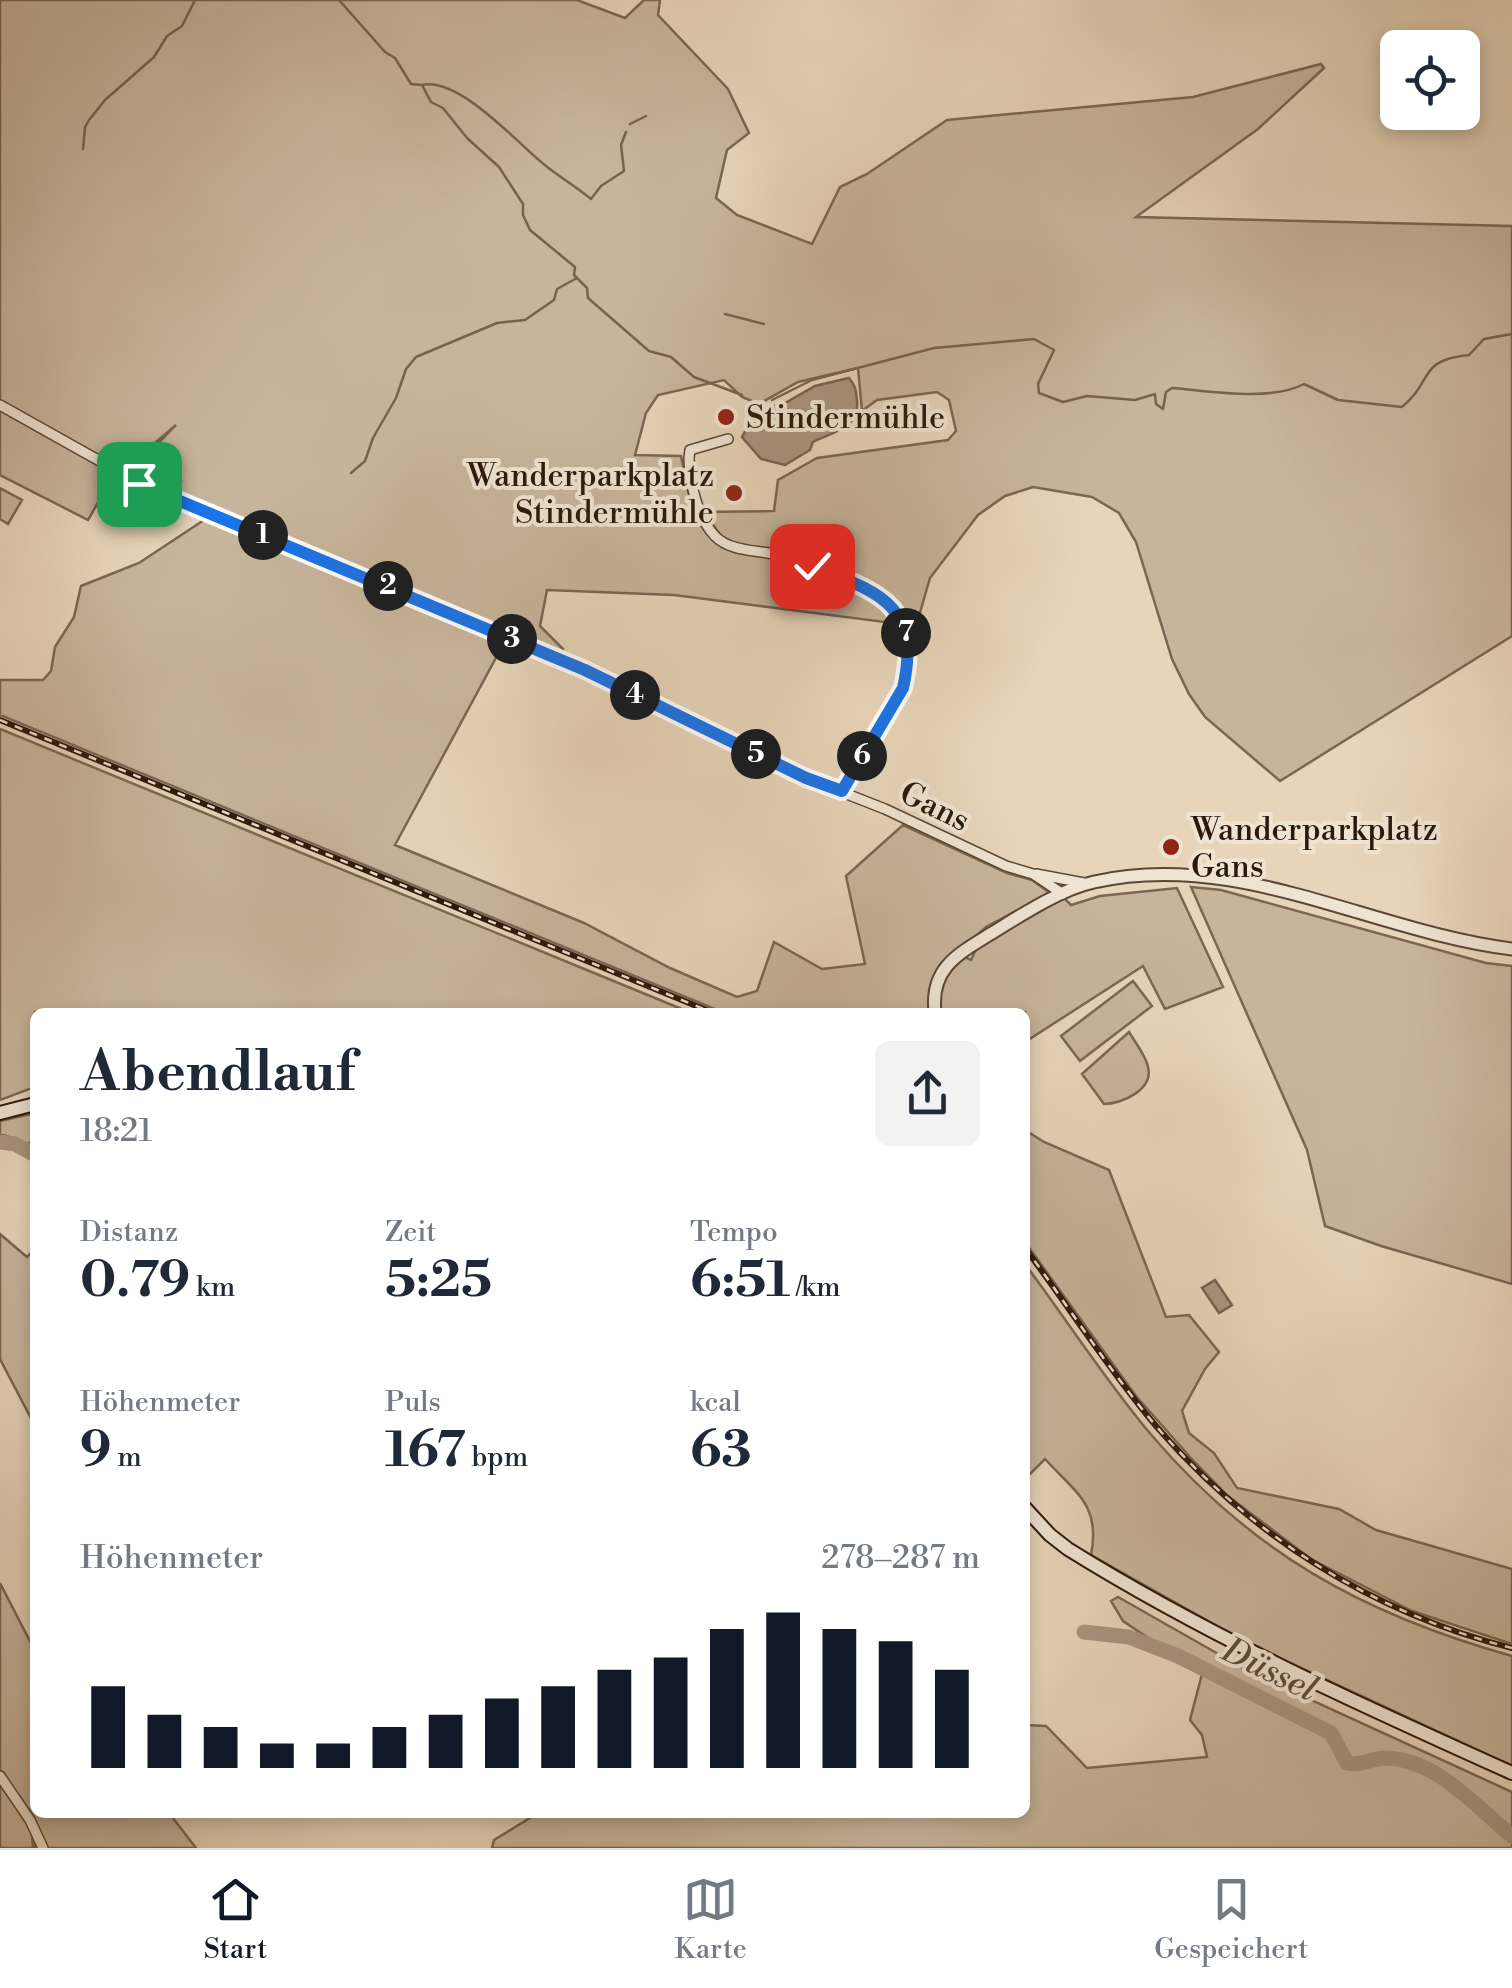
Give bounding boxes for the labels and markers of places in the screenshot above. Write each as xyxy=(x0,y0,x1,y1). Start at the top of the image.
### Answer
place label: Stindermühle xyxy=(746,398,945,438)
marker: Stindermühle xyxy=(715,406,737,428)
pin xyxy=(97,442,182,527)
place label: Wanderparkplatz Stindermühle xyxy=(466,456,714,533)
marker: Wanderparkplatz Stindermühle xyxy=(723,482,745,504)
pin: 1 xyxy=(238,510,288,560)
pin xyxy=(770,524,855,609)
pin: 2 xyxy=(363,561,413,611)
pin: 7 xyxy=(881,608,931,658)
pin: 3 xyxy=(487,614,537,664)
pin: 4 xyxy=(610,670,660,720)
pin: 5 xyxy=(731,729,781,779)
pin: 6 xyxy=(837,731,887,781)
place label: Wanderparkplatz Gans xyxy=(1190,810,1438,887)
marker: Wanderparkplatz Gans xyxy=(1160,836,1182,858)

